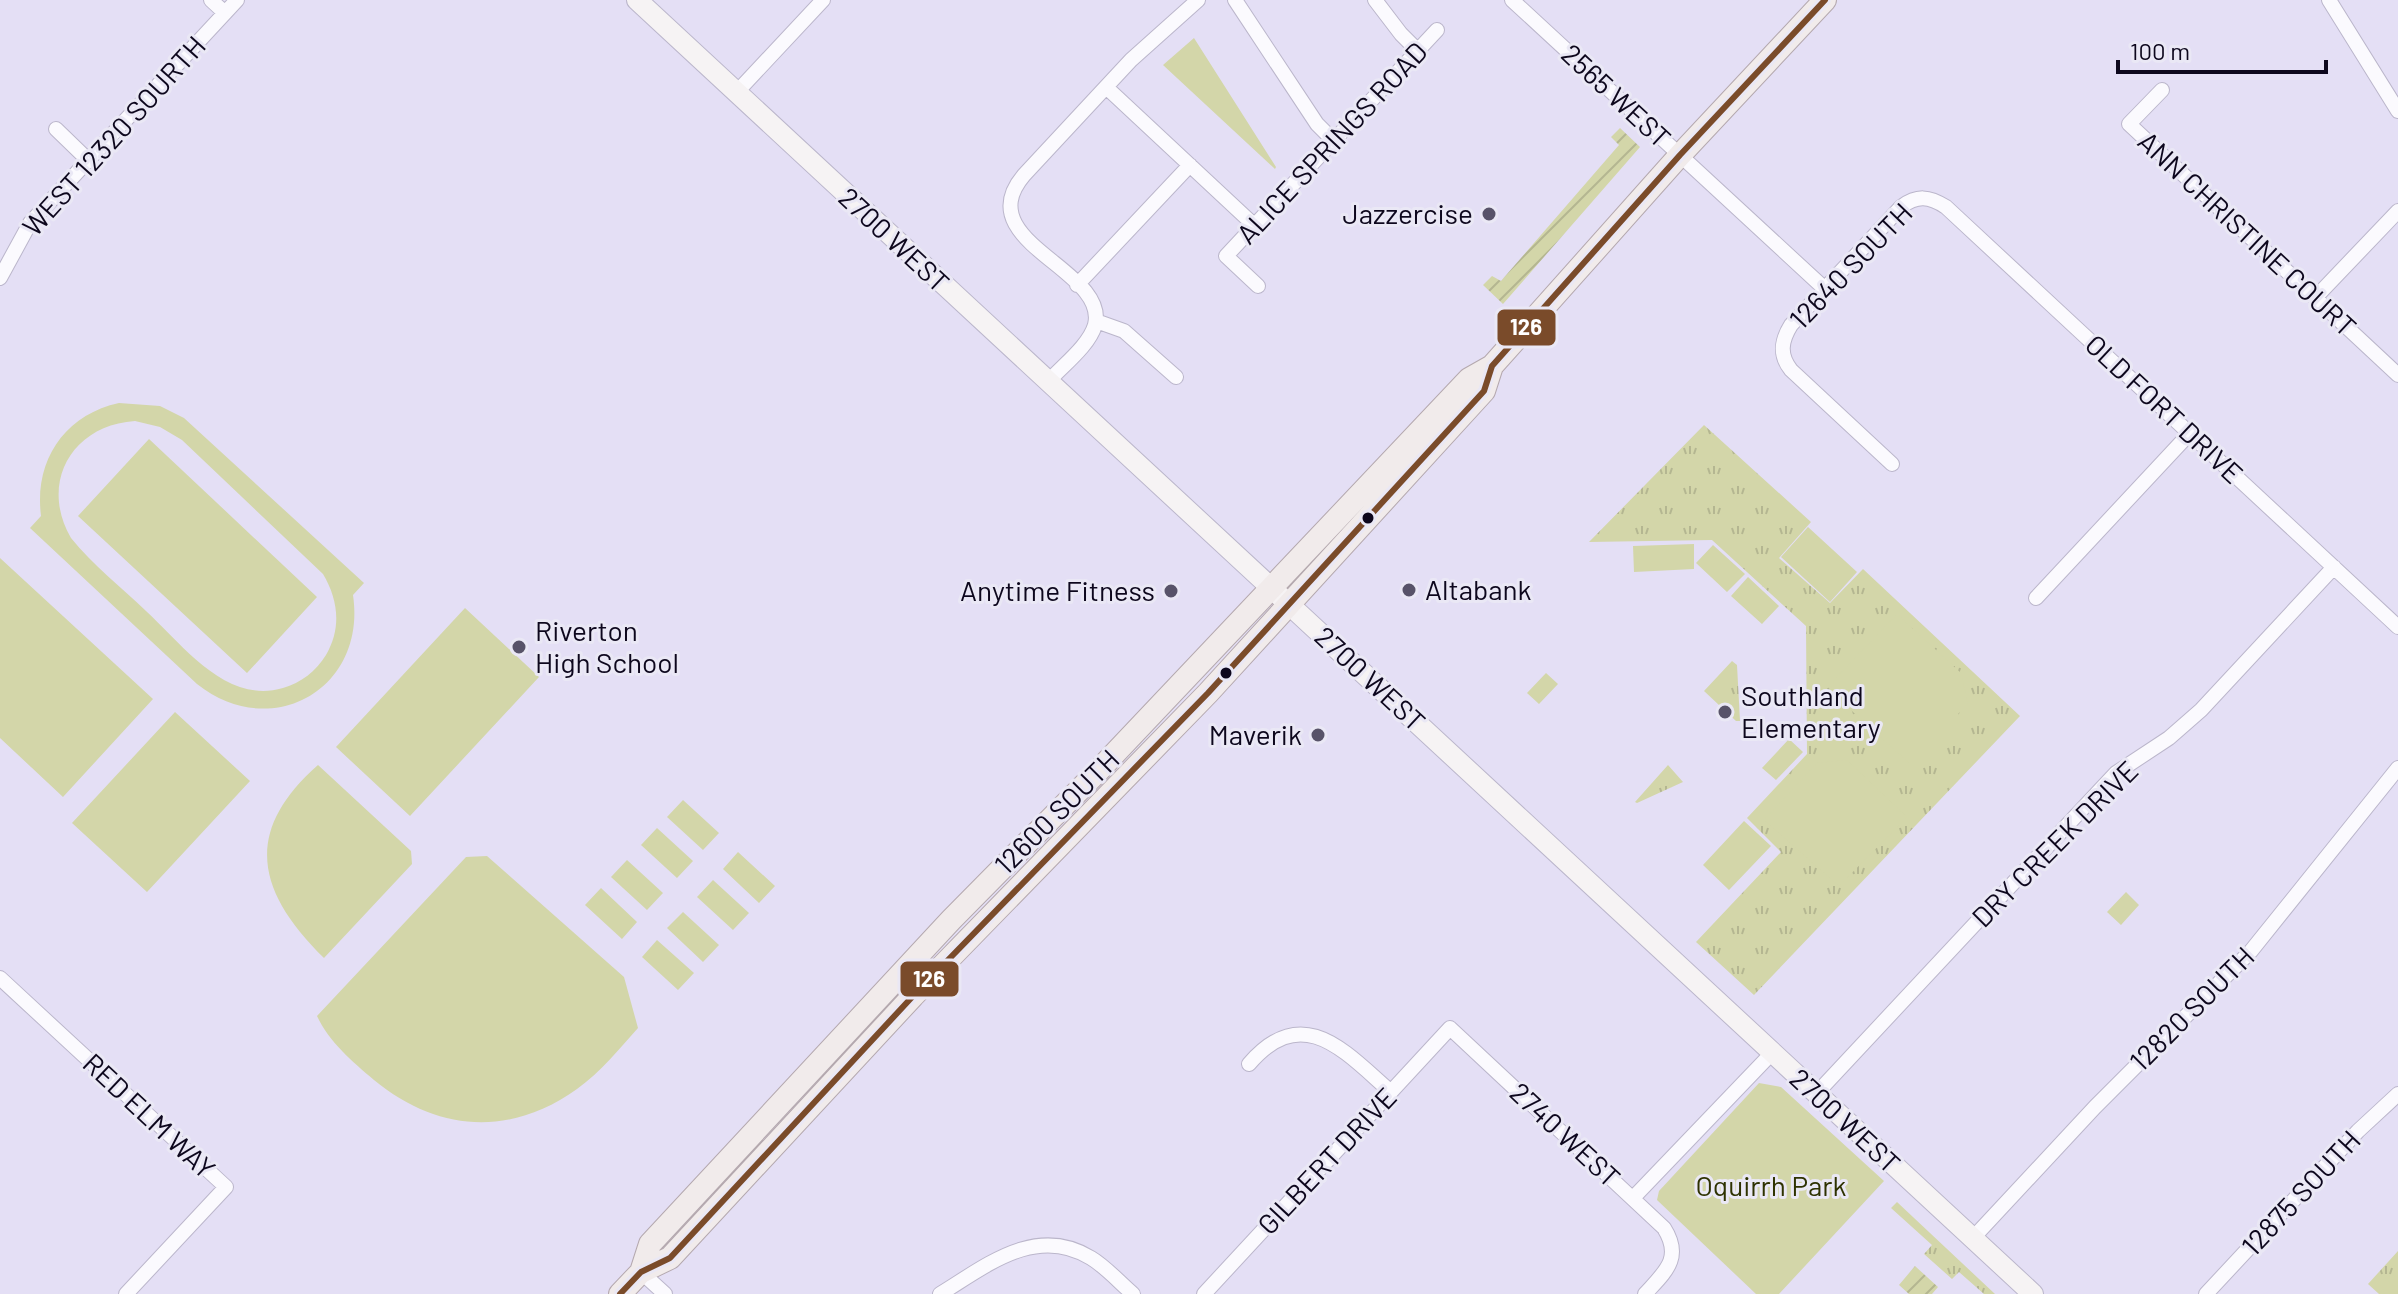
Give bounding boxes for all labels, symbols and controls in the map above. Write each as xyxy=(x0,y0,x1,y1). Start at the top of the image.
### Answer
scale bar xyxy=(2118,24,2326,74)
street label: WEST 12320 SOURTH xyxy=(15,28,212,242)
street label: ALICE SPRINGS ROAD xyxy=(1229,34,1434,250)
street label: 2565 WEST xyxy=(1555,36,1678,154)
text: 100 m xyxy=(2130,36,2190,65)
street label: ANN CHRISTINE COURT xyxy=(2132,124,2364,343)
street label: 2700 WEST xyxy=(833,180,957,299)
street label: 12640 SOUTH xyxy=(1782,195,1919,335)
place label: Jazzercise xyxy=(1343,196,1473,230)
marker: Jazzercise xyxy=(1480,205,1498,223)
line badge: 126 xyxy=(1496,308,1557,347)
text: 126 xyxy=(1510,313,1542,339)
street label: OLD FORT DRIVE xyxy=(2079,327,2250,490)
unlabelled marker xyxy=(1360,510,1376,526)
place label: Altabank xyxy=(1425,572,1532,606)
place label: Anytime Fitness xyxy=(960,573,1155,607)
marker: Altabank xyxy=(1400,581,1418,599)
marker: Anytime Fitness xyxy=(1162,582,1180,600)
place label: Riverton High School xyxy=(535,613,679,679)
street label: 2700 WEST xyxy=(1309,619,1433,738)
marker: Riverton High School xyxy=(510,638,528,656)
unlabelled marker xyxy=(1218,665,1234,681)
place label: Southland Elementary xyxy=(1741,678,1881,744)
marker: Southland Elementary xyxy=(1716,703,1734,721)
place label: Maverik xyxy=(1209,717,1302,751)
marker: Maverik xyxy=(1309,726,1327,744)
street label: 12600 SOUTH xyxy=(987,742,1126,881)
street label: DRY CREEK DRIVE xyxy=(1964,753,2144,933)
street label: 12820 SOUTH xyxy=(2122,939,2261,1078)
line badge: 126 xyxy=(899,960,960,998)
text: 126 xyxy=(913,965,945,991)
street label: RED ELM WAY xyxy=(77,1045,223,1185)
street label: 2700 WEST xyxy=(1784,1061,1908,1180)
street label: 2740 WEST xyxy=(1504,1075,1628,1194)
street label: GILBERT DRIVE xyxy=(1250,1080,1403,1241)
street label: 12875 SOUTH xyxy=(2234,1123,2367,1262)
park label: Oquirrh Park xyxy=(1696,1168,1846,1202)

